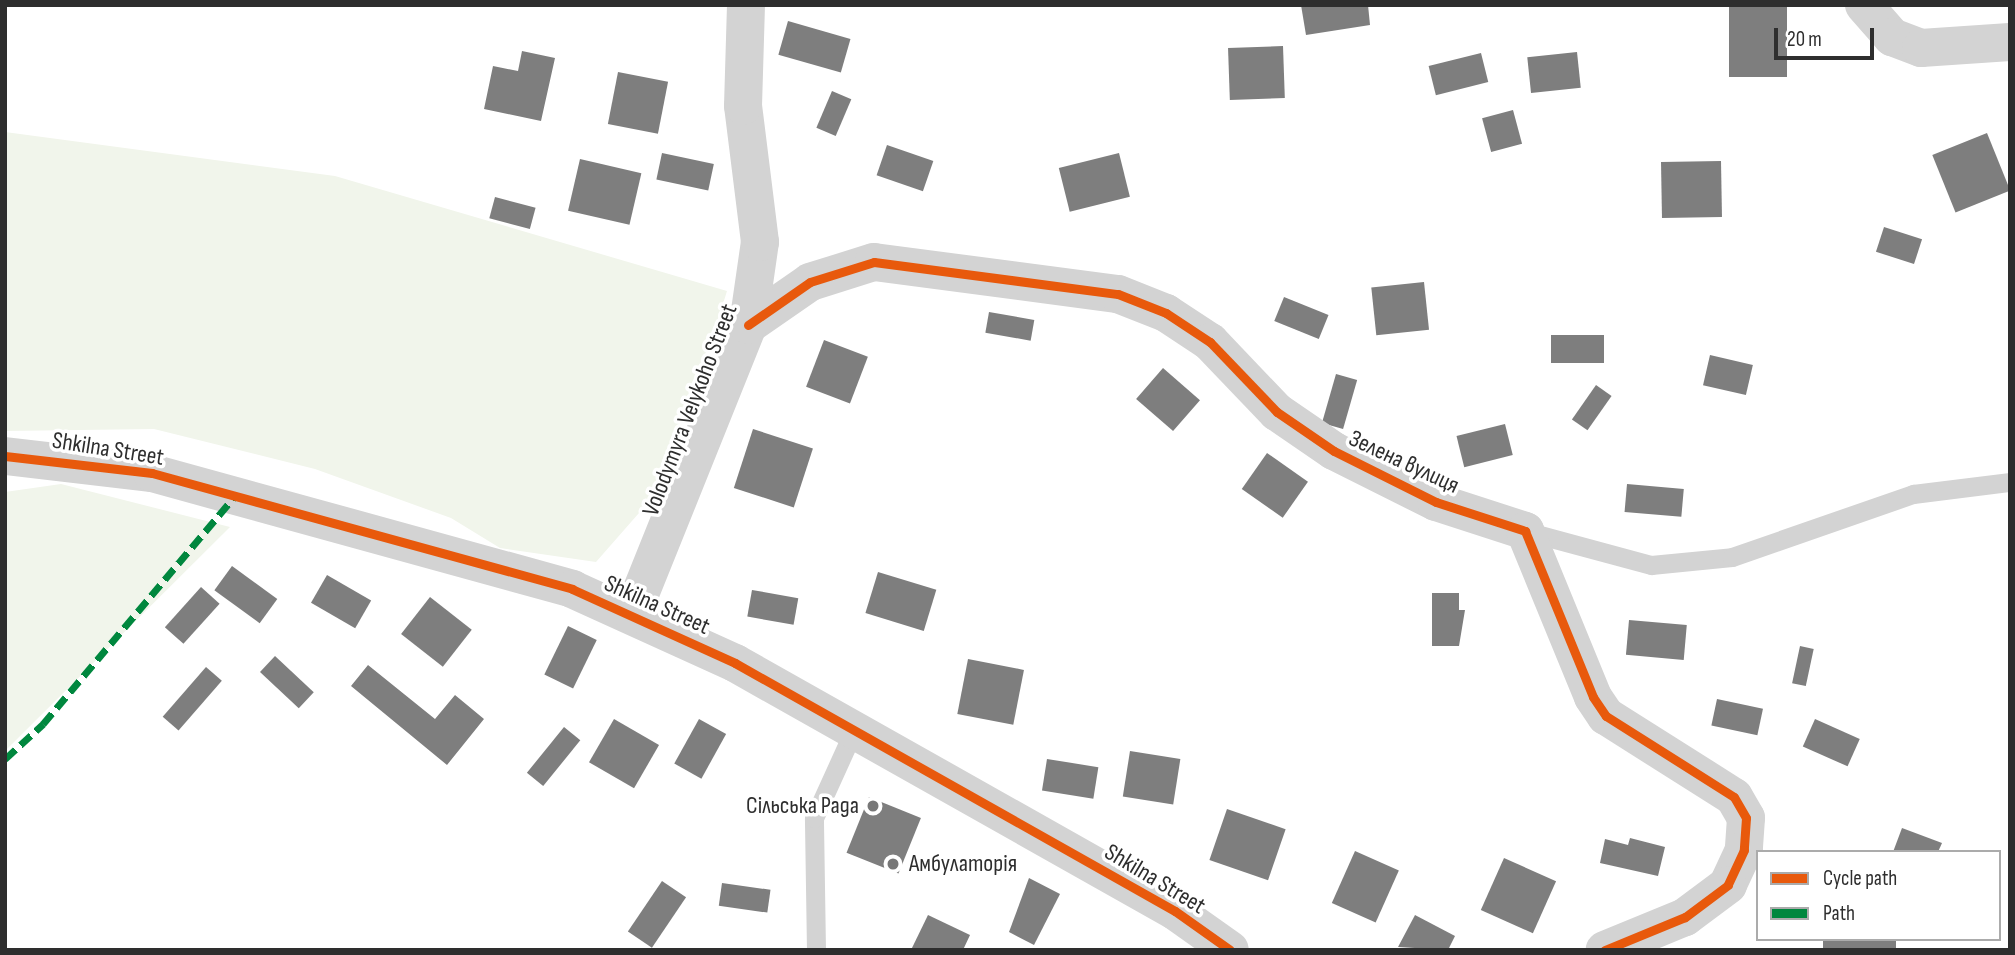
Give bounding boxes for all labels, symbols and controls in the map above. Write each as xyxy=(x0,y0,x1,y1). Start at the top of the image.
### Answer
scale bar xyxy=(1777,14,1877,58)
text: 20 m xyxy=(1787,27,1822,52)
street label: Volodymyra Velykoho Street xyxy=(636,300,744,520)
street label: Зелена вулиця xyxy=(1344,424,1464,500)
street label: Shkilna Street xyxy=(50,426,166,472)
street label: Shkilna Street xyxy=(600,569,714,641)
place label: Сільська Рада xyxy=(746,792,859,820)
marker: Сільська Рада xyxy=(865,798,881,814)
street label: Shkilna Street xyxy=(1099,838,1211,920)
place label: Амбулаторія xyxy=(909,850,1017,878)
legend xyxy=(1756,850,2001,941)
marker: Амбулаторія xyxy=(883,854,903,874)
text: Cycle path xyxy=(1823,866,1897,891)
text: Path xyxy=(1823,901,1855,926)

